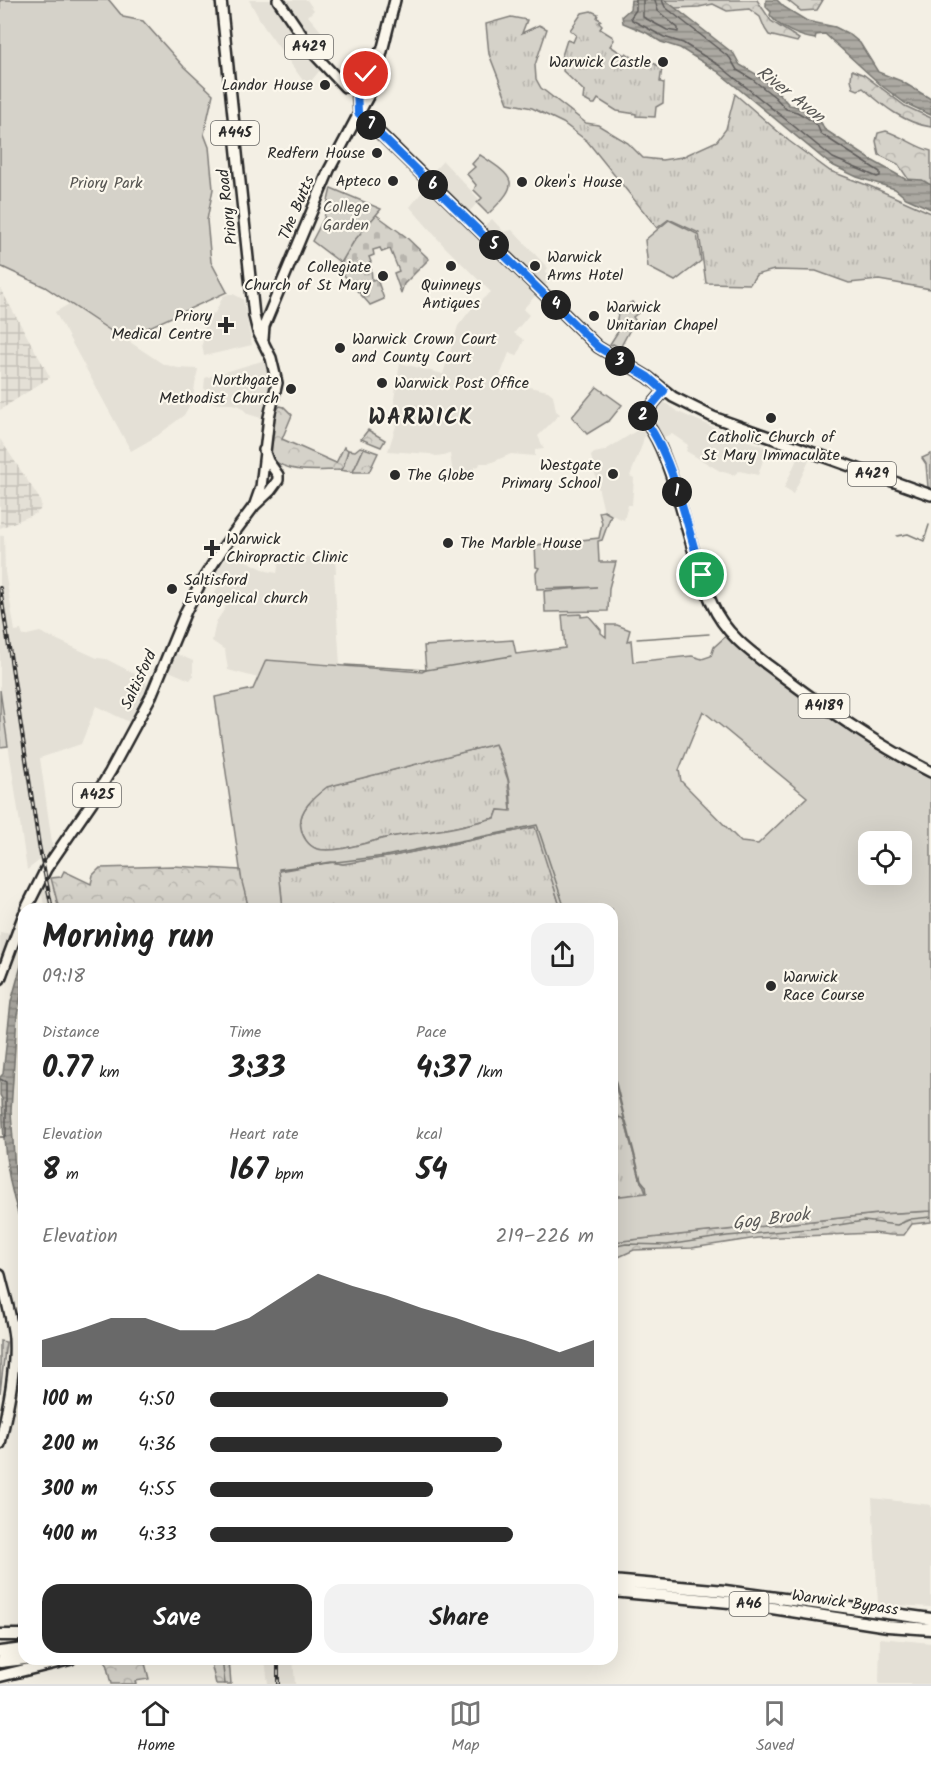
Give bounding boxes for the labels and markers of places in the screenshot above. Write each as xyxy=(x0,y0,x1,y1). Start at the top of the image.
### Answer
pin xyxy=(340,48,391,99)
place label: Warwick Castle xyxy=(549,50,651,75)
marker: Warwick Castle xyxy=(656,55,670,69)
place label: Landor House xyxy=(222,73,313,98)
marker: Landor House xyxy=(318,78,332,92)
pin: 7 xyxy=(356,110,386,140)
place label: Redfern House xyxy=(267,141,365,166)
marker: Redfern House xyxy=(370,146,384,160)
place label: Apteco xyxy=(336,169,381,194)
pin: 6 xyxy=(418,170,448,200)
place label: Oken's House xyxy=(534,170,622,195)
marker: Apteco xyxy=(386,174,400,188)
marker: Oken's House xyxy=(515,175,529,189)
pin: 5 xyxy=(479,230,509,260)
place label: Warwick Arms Hotel xyxy=(547,245,623,288)
place label: Collegiate Church of St Mary xyxy=(244,255,371,298)
marker: Quinneys Antiques xyxy=(444,259,458,273)
marker: Warwick Arms Hotel xyxy=(528,259,542,273)
marker: Collegiate Church of St Mary xyxy=(376,269,390,283)
place label: Quinneys Antiques xyxy=(421,273,481,316)
pin: 4 xyxy=(541,290,571,320)
place label: Warwick Unitarian Chapel xyxy=(606,295,718,338)
place label: Priory Medical Centre xyxy=(111,304,212,347)
marker: Warwick Unitarian Chapel xyxy=(587,309,601,323)
marker: Priory Medical Centre xyxy=(217,316,235,334)
place label: Warwick Crown Court and County Court xyxy=(352,327,498,370)
marker: Warwick Crown Court and County Court xyxy=(333,341,347,355)
pin: 3 xyxy=(605,346,635,376)
place label: Northgate Methodist Church xyxy=(159,368,279,411)
place label: Warwick Post Office xyxy=(394,371,529,396)
marker: Warwick Post Office xyxy=(375,376,389,390)
marker: Northgate Methodist Church xyxy=(284,382,298,396)
pin: 2 xyxy=(628,401,658,431)
marker: Catholic Church of St Mary Immaculate xyxy=(764,411,778,425)
place label: Catholic Church of St Mary Immaculate xyxy=(702,425,840,468)
place label: Westgate Primary School xyxy=(501,453,601,496)
place label: The Globe xyxy=(407,463,474,488)
marker: Westgate Primary School xyxy=(606,467,620,481)
marker: The Globe xyxy=(388,468,402,482)
pin: 1 xyxy=(662,477,692,507)
place label: Warwick Chiropractic Clinic xyxy=(226,527,348,570)
place label: The Marble House xyxy=(460,531,582,556)
marker: The Marble House xyxy=(441,536,455,550)
marker: Warwick Chiropractic Clinic xyxy=(203,539,221,557)
pin xyxy=(676,549,727,600)
place label: Saltisford Evangelical church xyxy=(184,568,308,611)
marker: Saltisford Evangelical church xyxy=(165,582,179,596)
place label: Warwick Race Course xyxy=(783,965,864,1008)
marker: Warwick Race Course xyxy=(764,979,778,993)

